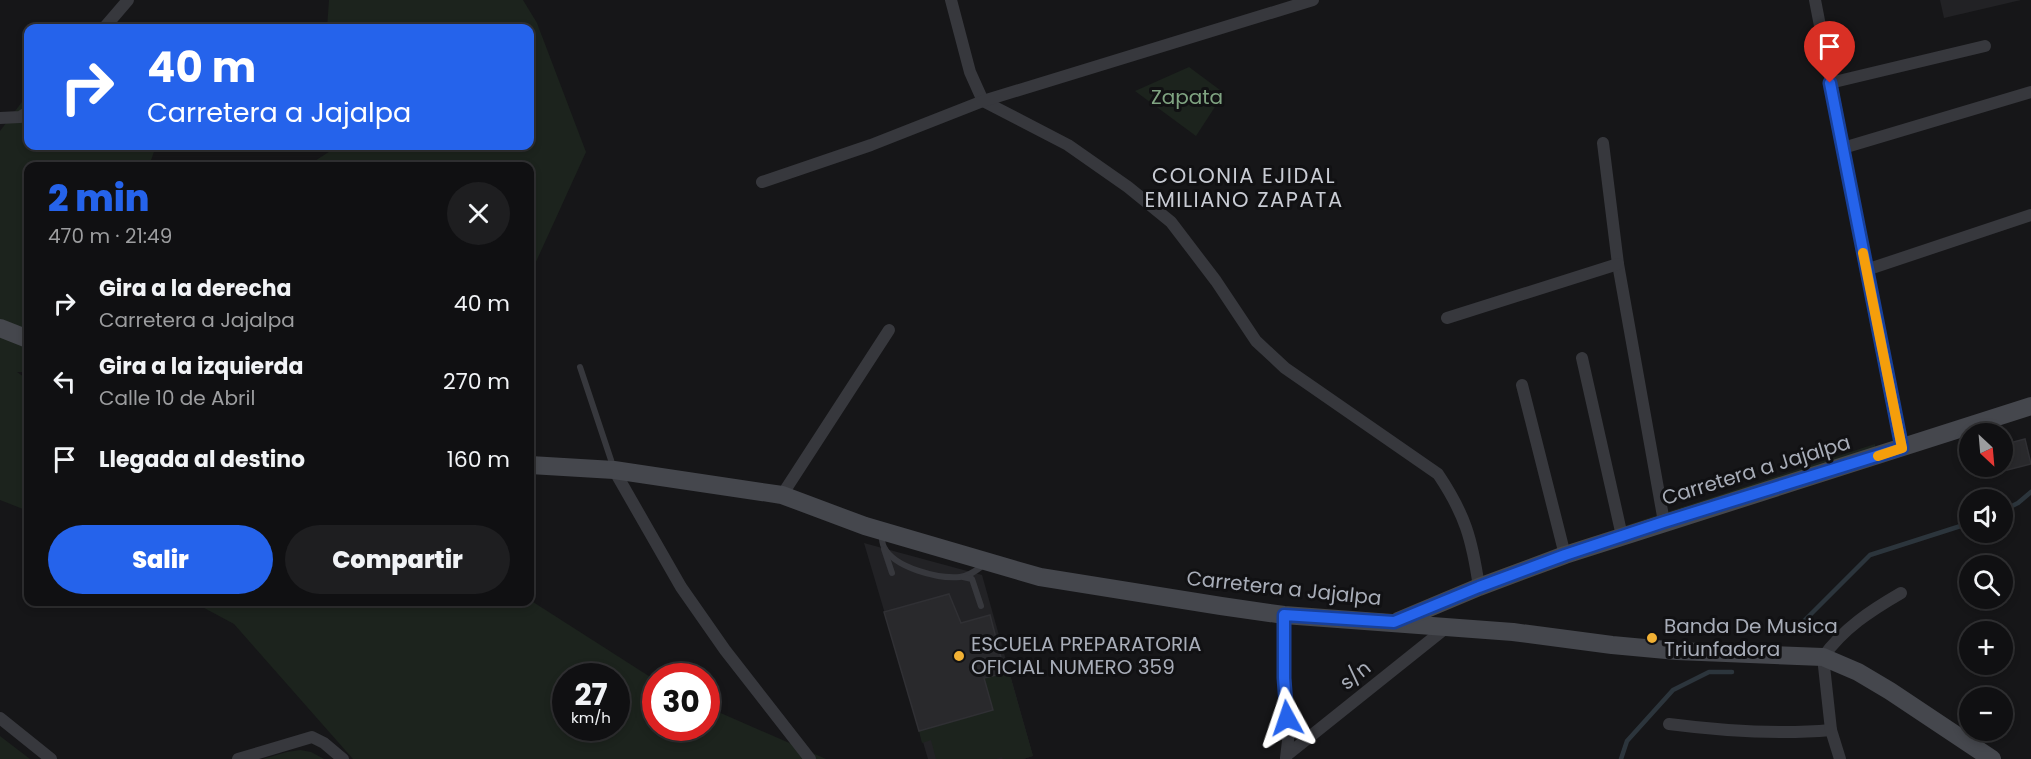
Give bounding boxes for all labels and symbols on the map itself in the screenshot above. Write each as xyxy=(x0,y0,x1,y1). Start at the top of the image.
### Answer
pin xyxy=(1804,21,1855,83)
park label: Zapata xyxy=(1151,83,1223,111)
district label: COLONIA EJIDAL EMILIANO ZAPATA xyxy=(1144,161,1344,214)
north arrow xyxy=(1959,423,2013,477)
street label: Carretera a Jajalpa xyxy=(1658,428,1854,512)
street label: Carretera a Jajalpa xyxy=(1185,564,1383,612)
place label: Banda De Musica Triunfadora xyxy=(1664,612,1838,663)
place label: ESCUELA PREPARATORIA OFICIAL NUMERO 359 xyxy=(971,630,1201,681)
marker: Banda De Musica Triunfadora xyxy=(1645,631,1659,645)
marker: ESCUELA PREPARATORIA OFICIAL NUMERO 359 xyxy=(952,649,966,663)
street label: s/n xyxy=(1333,654,1377,696)
speed limit sign: 30 xyxy=(642,663,720,741)
position arrow xyxy=(1255,686,1319,750)

